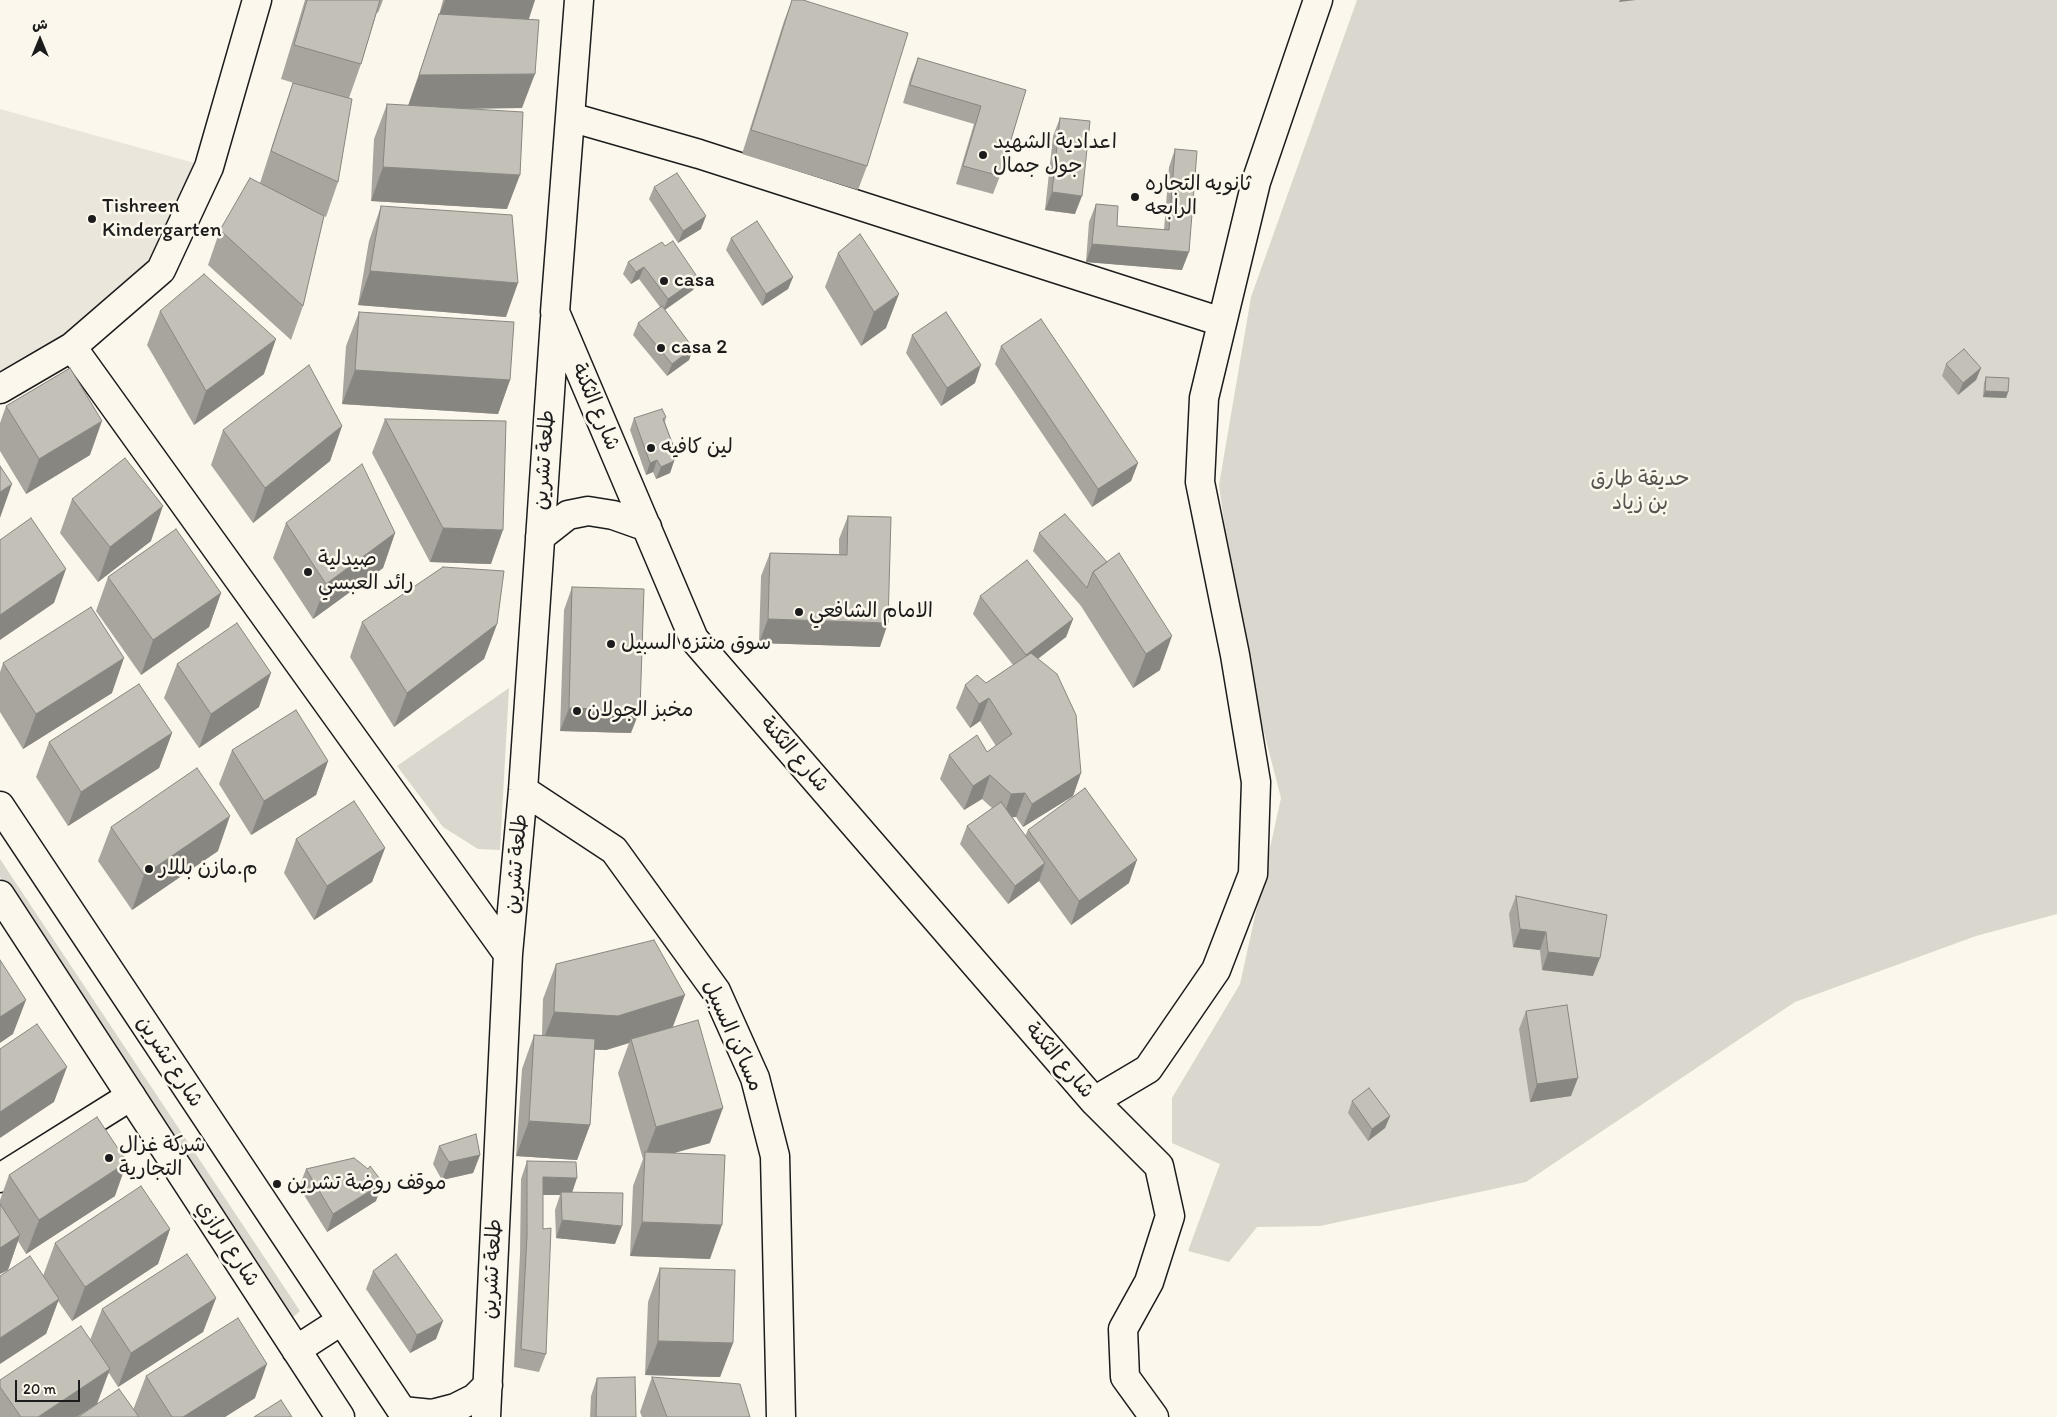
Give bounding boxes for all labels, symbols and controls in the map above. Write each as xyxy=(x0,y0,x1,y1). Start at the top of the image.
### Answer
north arrow xyxy=(15,15,65,65)
text: ش xyxy=(32,16,48,33)
place label: اعدادية الشهيد جول جمال xyxy=(993,130,1117,180)
marker: اعدادية الشهيد جول جمال xyxy=(977,149,989,161)
place label: ثانويه التجاره الرابعه xyxy=(1145,172,1251,222)
marker: ثانويه التجاره الرابعه xyxy=(1129,191,1141,203)
place label: Tishreen Kindergarten xyxy=(102,194,222,244)
marker: Tishreen Kindergarten xyxy=(86,213,98,225)
place label: casa xyxy=(674,268,714,294)
marker: casa xyxy=(658,275,670,287)
place label: casa 2 xyxy=(671,335,727,361)
marker: casa 2 xyxy=(655,342,667,354)
street label: شارع الثكنة xyxy=(565,359,625,455)
street label: طلعة تشرين xyxy=(529,409,561,511)
place label: لين كافيه xyxy=(661,435,733,461)
marker: لين كافيه xyxy=(645,442,657,454)
park label: حديقة طارق بن زياد xyxy=(1590,467,1690,517)
place label: صيدلية رائد العبسي xyxy=(318,547,414,597)
marker: صيدلية رائد العبسي xyxy=(302,566,314,578)
place label: الامام الشافعي xyxy=(809,599,933,625)
marker: الامام الشافعي xyxy=(793,606,805,618)
place label: سوق منتزه السبيل xyxy=(621,631,771,657)
marker: سوق منتزه السبيل xyxy=(605,638,617,650)
place label: مخبز الجولان xyxy=(587,698,693,724)
marker: مخبز الجولان xyxy=(571,705,583,717)
street label: شارع الثكنة xyxy=(754,712,834,798)
street label: طلعة تشرين xyxy=(500,813,534,915)
place label: م.مازن بللار xyxy=(159,856,258,882)
marker: م.مازن بللار xyxy=(143,863,155,875)
street label: مساكن السبيل xyxy=(696,976,768,1096)
street label: شارع تشرين xyxy=(130,1012,208,1112)
street label: شارع الثكنة xyxy=(1019,1018,1099,1104)
place label: شركة غزال التجارية xyxy=(119,1133,205,1183)
marker: شركة غزال التجارية xyxy=(103,1152,115,1164)
place label: موقف روضة تشرين xyxy=(287,1171,446,1197)
marker: موقف روضة تشرين xyxy=(271,1178,283,1190)
street label: شارع الرازي xyxy=(190,1196,264,1292)
street label: طلعة تشرين xyxy=(478,1218,508,1320)
scale bar xyxy=(18,1370,82,1402)
text: 20 m xyxy=(23,1380,56,1398)

